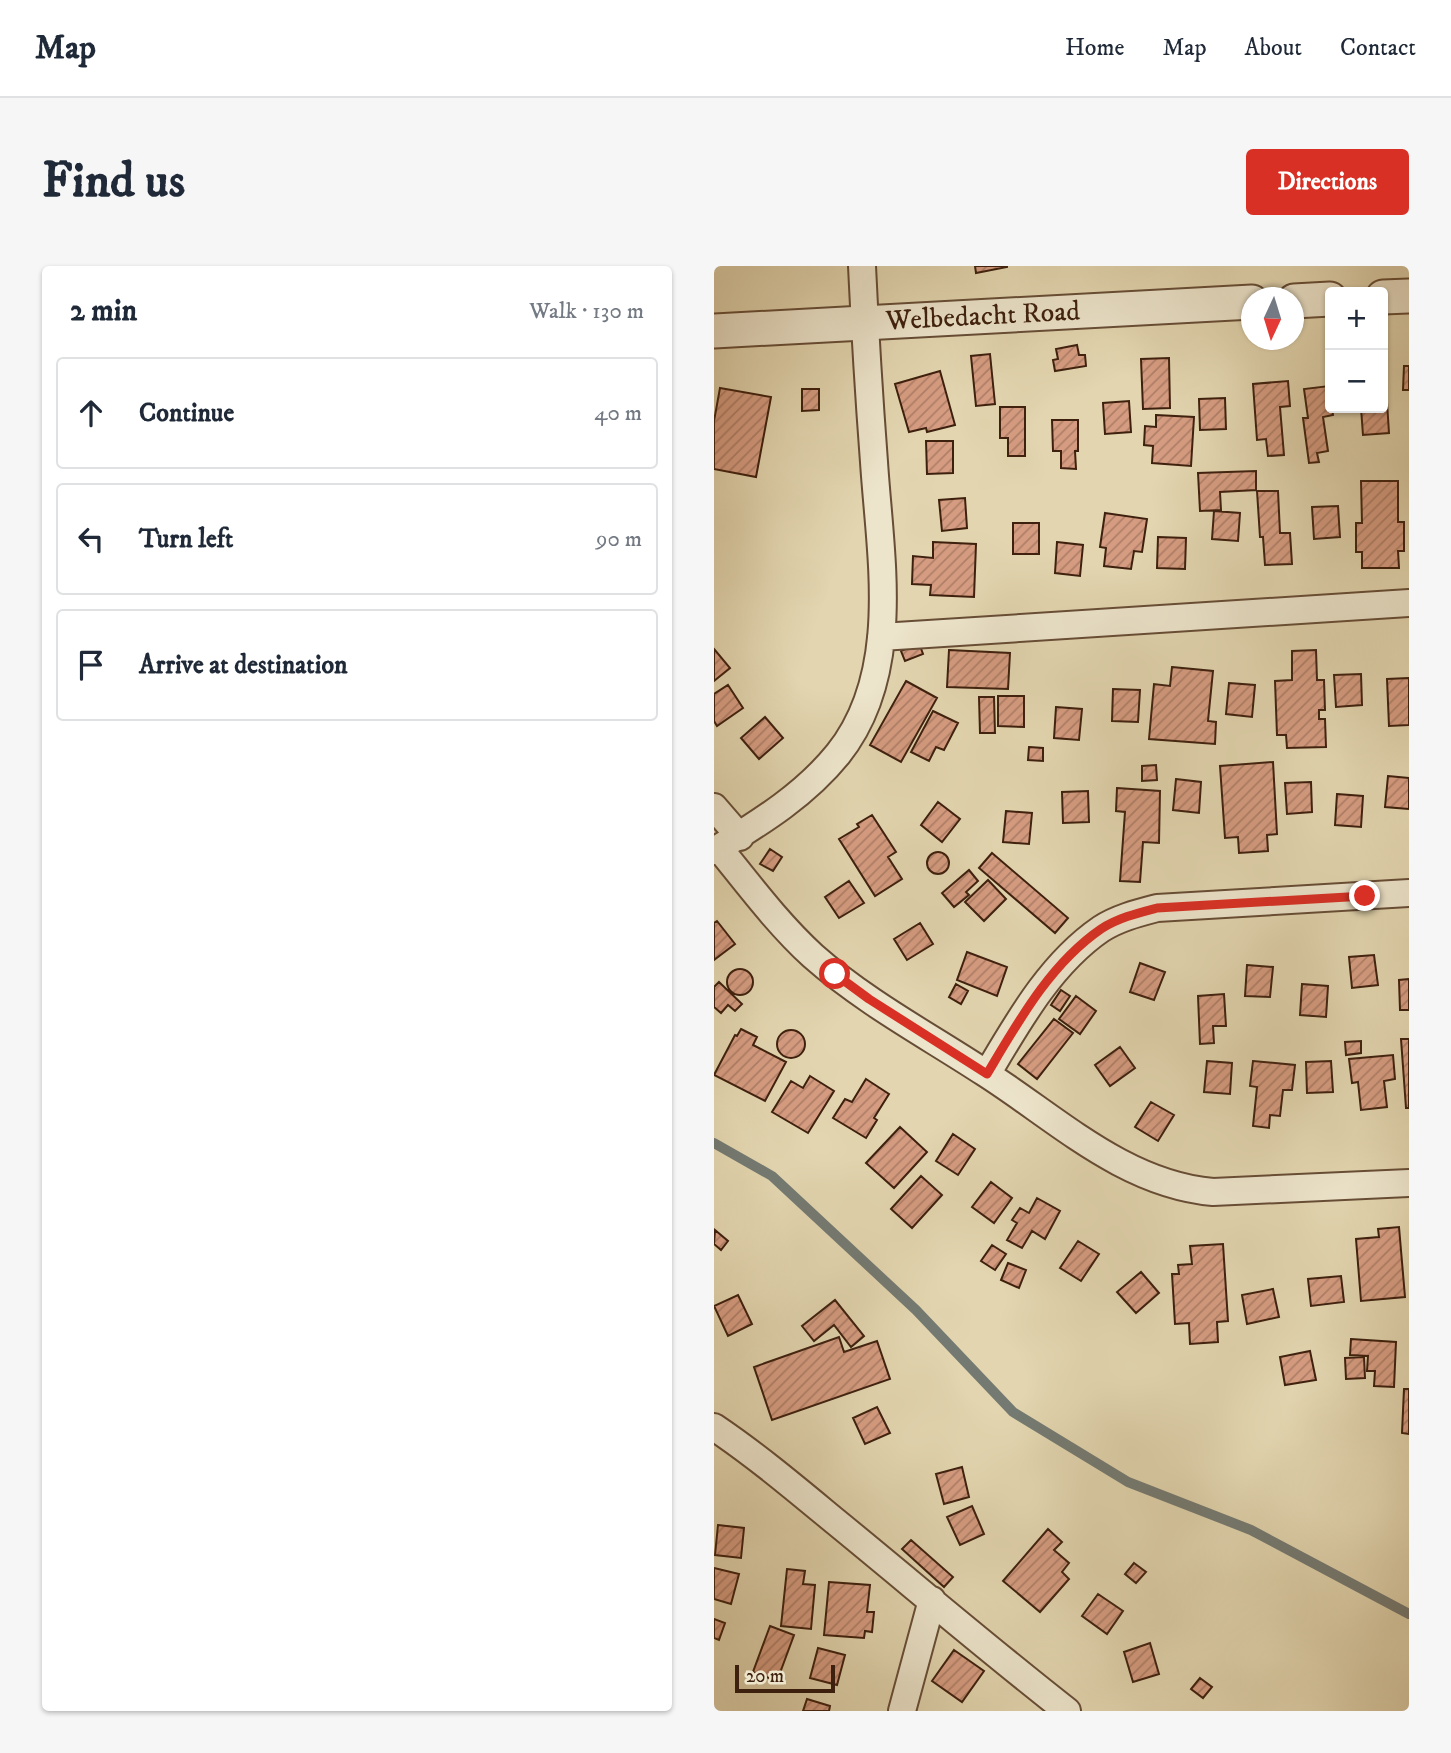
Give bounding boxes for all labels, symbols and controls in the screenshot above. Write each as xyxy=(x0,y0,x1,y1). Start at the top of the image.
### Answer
text: Map xyxy=(35,28,96,69)
text: Home xyxy=(1065,33,1124,63)
text: Map xyxy=(1162,33,1207,63)
text: About xyxy=(1245,33,1302,63)
text: Contact xyxy=(1340,33,1416,63)
button: Directions xyxy=(1246,149,1409,215)
text: Find us xyxy=(42,151,185,213)
north arrow xyxy=(1241,287,1304,350)
map controls xyxy=(1325,287,1388,413)
button: + xyxy=(1325,287,1388,350)
text: 2 min xyxy=(70,293,137,330)
street label: Welbedacht Road xyxy=(884,293,1081,339)
text: Walk · 130 m xyxy=(529,297,644,326)
button: − xyxy=(1325,350,1388,413)
icon: ahead xyxy=(72,394,110,432)
text: Continue xyxy=(139,397,234,430)
text: 40 m xyxy=(594,399,642,428)
icon: left xyxy=(72,520,110,558)
text: Turn left xyxy=(139,523,233,556)
text: 90 m xyxy=(596,525,642,554)
icon: arrive xyxy=(72,646,110,684)
text: Arrive at destination xyxy=(139,649,348,682)
route end xyxy=(1349,880,1380,911)
route start xyxy=(819,958,850,989)
scale bar xyxy=(735,1662,835,1694)
text: 20 m xyxy=(746,1665,784,1688)

